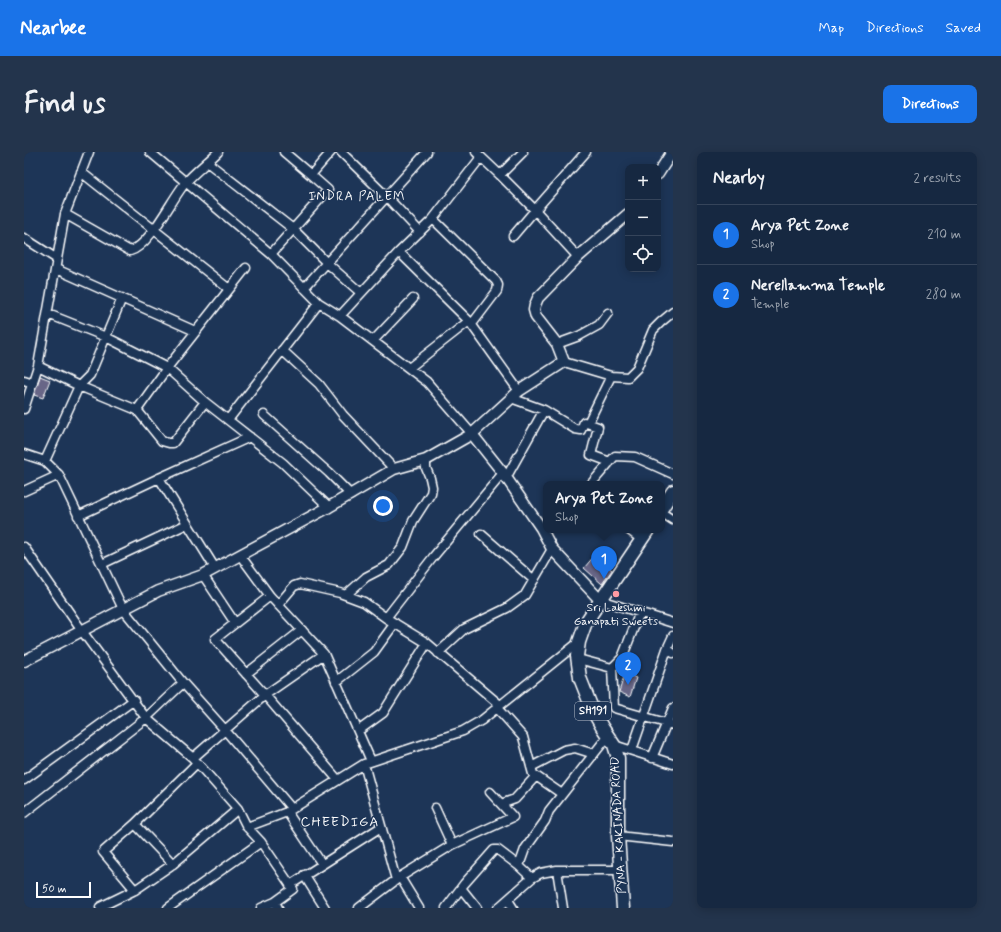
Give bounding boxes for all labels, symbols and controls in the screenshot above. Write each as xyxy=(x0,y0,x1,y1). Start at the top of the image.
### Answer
text: Nearbee xyxy=(20,16,86,41)
text: Map xyxy=(818,19,844,37)
text: Directions xyxy=(866,19,924,37)
text: Saved xyxy=(946,19,981,37)
button: Directions xyxy=(883,85,977,123)
text: Find us xyxy=(24,86,105,123)
map controls xyxy=(625,164,661,272)
button: + xyxy=(625,164,661,200)
text: Nearby xyxy=(713,167,765,189)
text: 2 results xyxy=(914,170,961,187)
district label: INDRA PALEM xyxy=(308,188,406,205)
button: − xyxy=(625,200,661,236)
text: Arya Pet Zone xyxy=(751,216,849,236)
text: 1 xyxy=(723,226,729,243)
text: 210 m xyxy=(927,226,961,243)
button: locate xyxy=(625,236,661,272)
text: Shop xyxy=(751,236,775,253)
text: Nerellamma Temple xyxy=(751,276,885,296)
text: 2 xyxy=(723,286,729,303)
text: 280 m xyxy=(926,286,961,303)
text: Temple xyxy=(751,296,789,313)
popup xyxy=(543,481,665,533)
text: Arya Pet Zone xyxy=(555,489,653,509)
your location xyxy=(373,496,393,516)
text: Shop xyxy=(555,509,579,526)
pin: 1 xyxy=(591,546,617,579)
marker: Sri Lakshmi Ganapati Sweets xyxy=(611,589,621,599)
place label: Sri Lakshmi Ganapati Sweets xyxy=(574,600,659,630)
pin: 2 xyxy=(615,652,641,685)
road number: SH191 xyxy=(575,702,611,720)
street label: PYNA - KAKINADA ROAD xyxy=(607,756,631,894)
district label: CHEEDIGA xyxy=(301,813,379,831)
scale bar xyxy=(36,880,91,899)
text: 50 m xyxy=(42,882,67,896)

